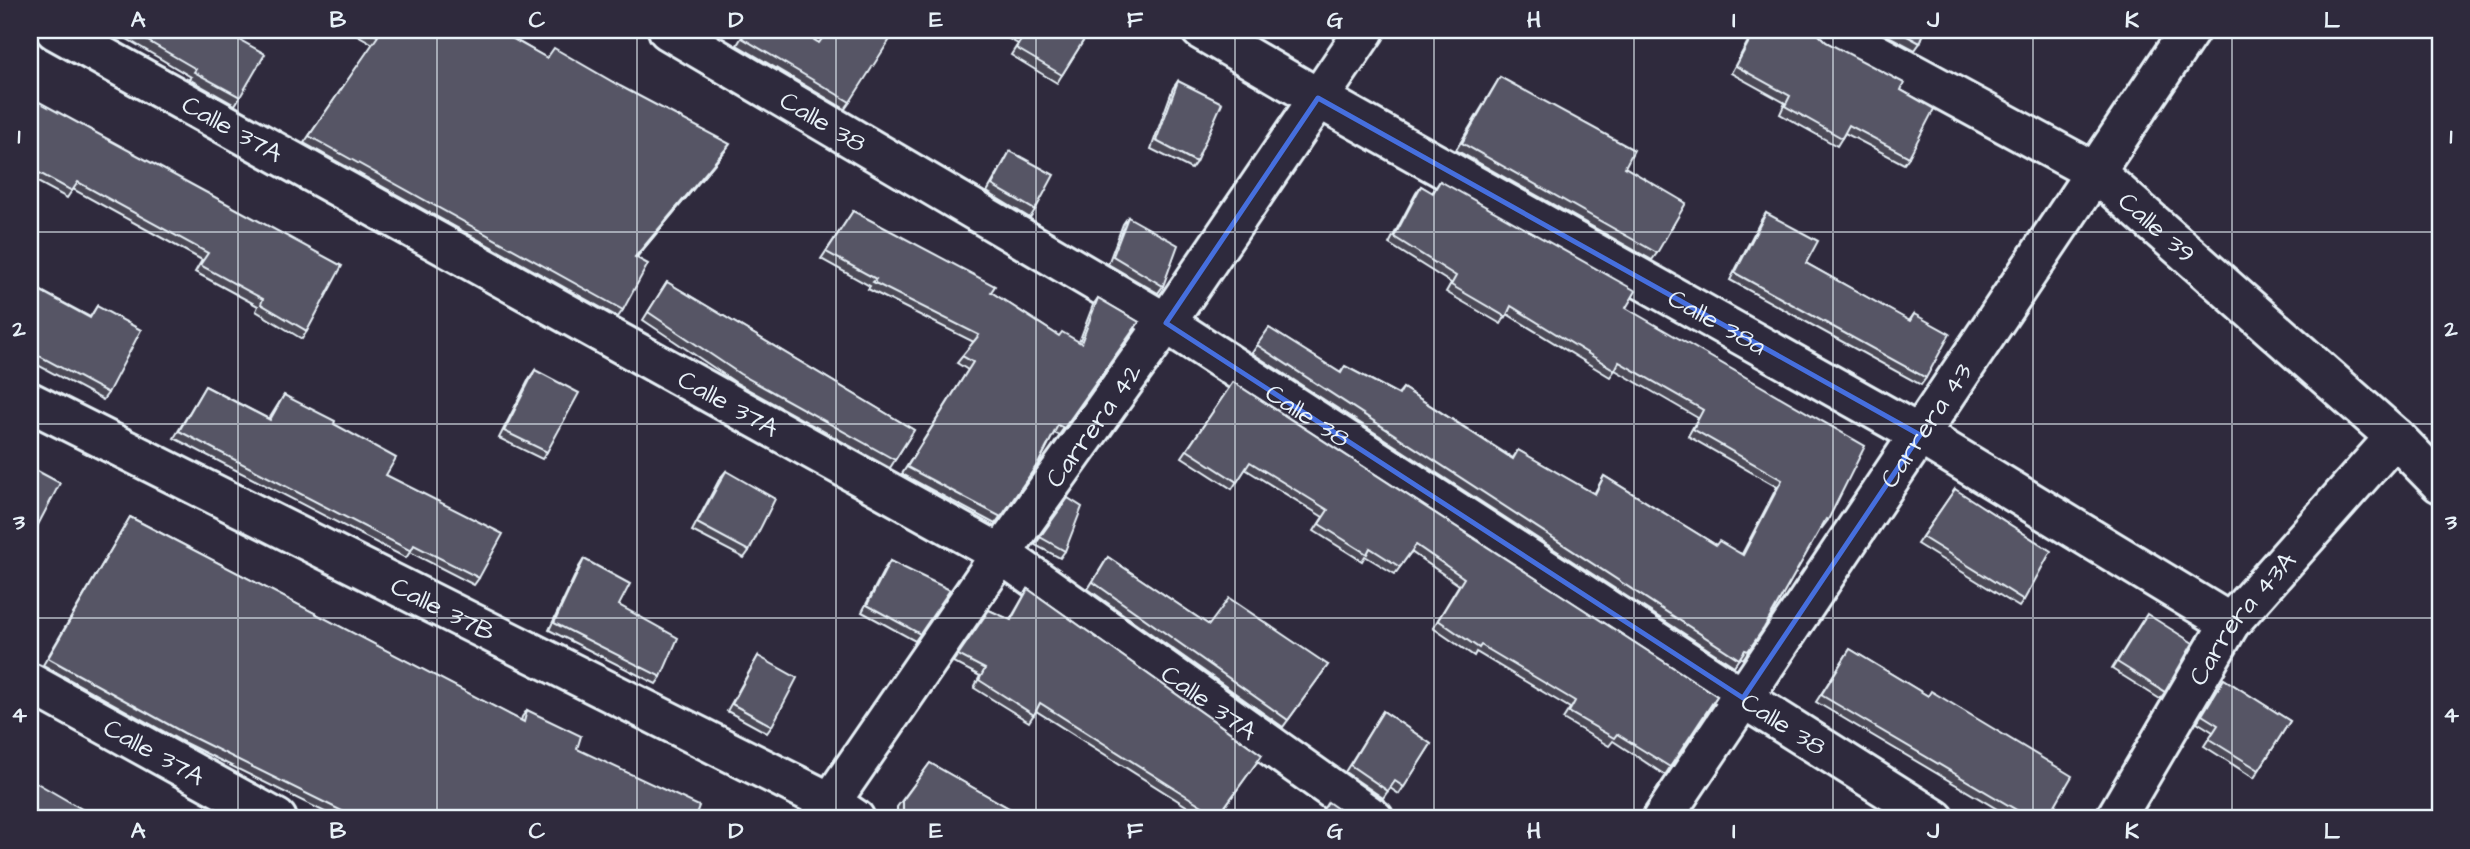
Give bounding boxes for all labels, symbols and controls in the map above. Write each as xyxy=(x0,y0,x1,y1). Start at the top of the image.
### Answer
text: A xyxy=(131,4,146,36)
text: B xyxy=(330,4,347,36)
text: C xyxy=(529,4,546,36)
text: D xyxy=(729,4,744,36)
text: E xyxy=(929,4,943,36)
text: F xyxy=(1127,4,1144,36)
text: G xyxy=(1327,4,1343,36)
text: H xyxy=(1527,4,1541,36)
text: I xyxy=(1732,4,1736,36)
text: J xyxy=(1926,4,1940,36)
text: K xyxy=(2125,4,2140,36)
text: L xyxy=(2324,4,2340,36)
street label: Calle 38 xyxy=(773,83,873,162)
street label: Calle 37A xyxy=(175,87,289,172)
text: 1 xyxy=(18,120,21,152)
text: 1 xyxy=(2450,120,2453,152)
street label: Calle 39 xyxy=(2110,184,2203,272)
street label: Calle 38a xyxy=(1661,280,1773,364)
text: 2 xyxy=(11,313,26,345)
text: 2 xyxy=(2443,313,2458,345)
street label: Carrera 42 xyxy=(1037,356,1151,495)
street label: Carrera 43 xyxy=(1872,356,1981,495)
street label: Calle 37A xyxy=(671,362,785,447)
street label: Calle 38 xyxy=(1258,375,1357,457)
text: 3 xyxy=(12,506,25,538)
text: 3 xyxy=(2444,506,2457,538)
street label: Carrera 43A xyxy=(2180,544,2305,692)
street label: Calle 37B xyxy=(385,568,501,651)
street label: Calle 37A xyxy=(1153,656,1264,750)
street label: Calle 38 xyxy=(1734,684,1833,765)
text: 4 xyxy=(11,699,27,731)
text: 4 xyxy=(2443,699,2459,731)
street label: Calle 37A xyxy=(97,710,211,795)
text: A xyxy=(131,815,146,847)
text: B xyxy=(330,815,347,847)
text: C xyxy=(529,815,546,847)
text: D xyxy=(729,815,744,847)
text: E xyxy=(929,815,943,847)
text: F xyxy=(1127,815,1144,847)
text: G xyxy=(1327,815,1343,847)
text: H xyxy=(1527,815,1541,847)
text: I xyxy=(1732,815,1736,847)
text: J xyxy=(1926,815,1940,847)
text: K xyxy=(2125,815,2140,847)
text: L xyxy=(2324,815,2340,847)

